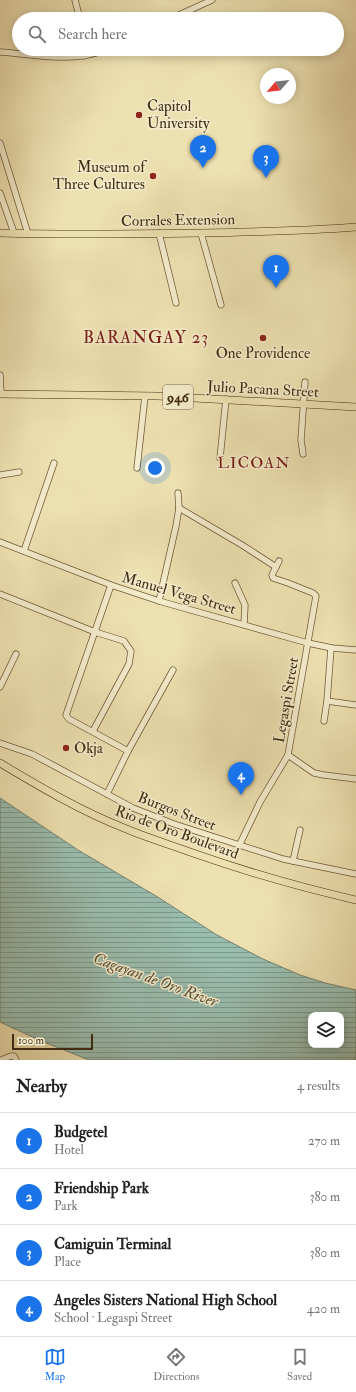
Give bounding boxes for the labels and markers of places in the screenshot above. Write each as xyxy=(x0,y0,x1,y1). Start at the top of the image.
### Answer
place label: Capitol University xyxy=(147,97,210,133)
marker: Capitol University xyxy=(134,110,144,120)
pin: 2 xyxy=(190,135,216,168)
pin: 3 xyxy=(253,145,279,178)
place label: Museum of Three Cultures xyxy=(53,158,147,194)
marker: Museum of Three Cultures xyxy=(148,171,158,181)
pin: 1 xyxy=(263,255,289,288)
marker: One Providence xyxy=(258,333,268,343)
place label: One Providence xyxy=(216,344,310,363)
place label: Okja xyxy=(74,739,104,758)
marker: Okja xyxy=(61,743,71,753)
pin: 4 xyxy=(228,762,254,795)

